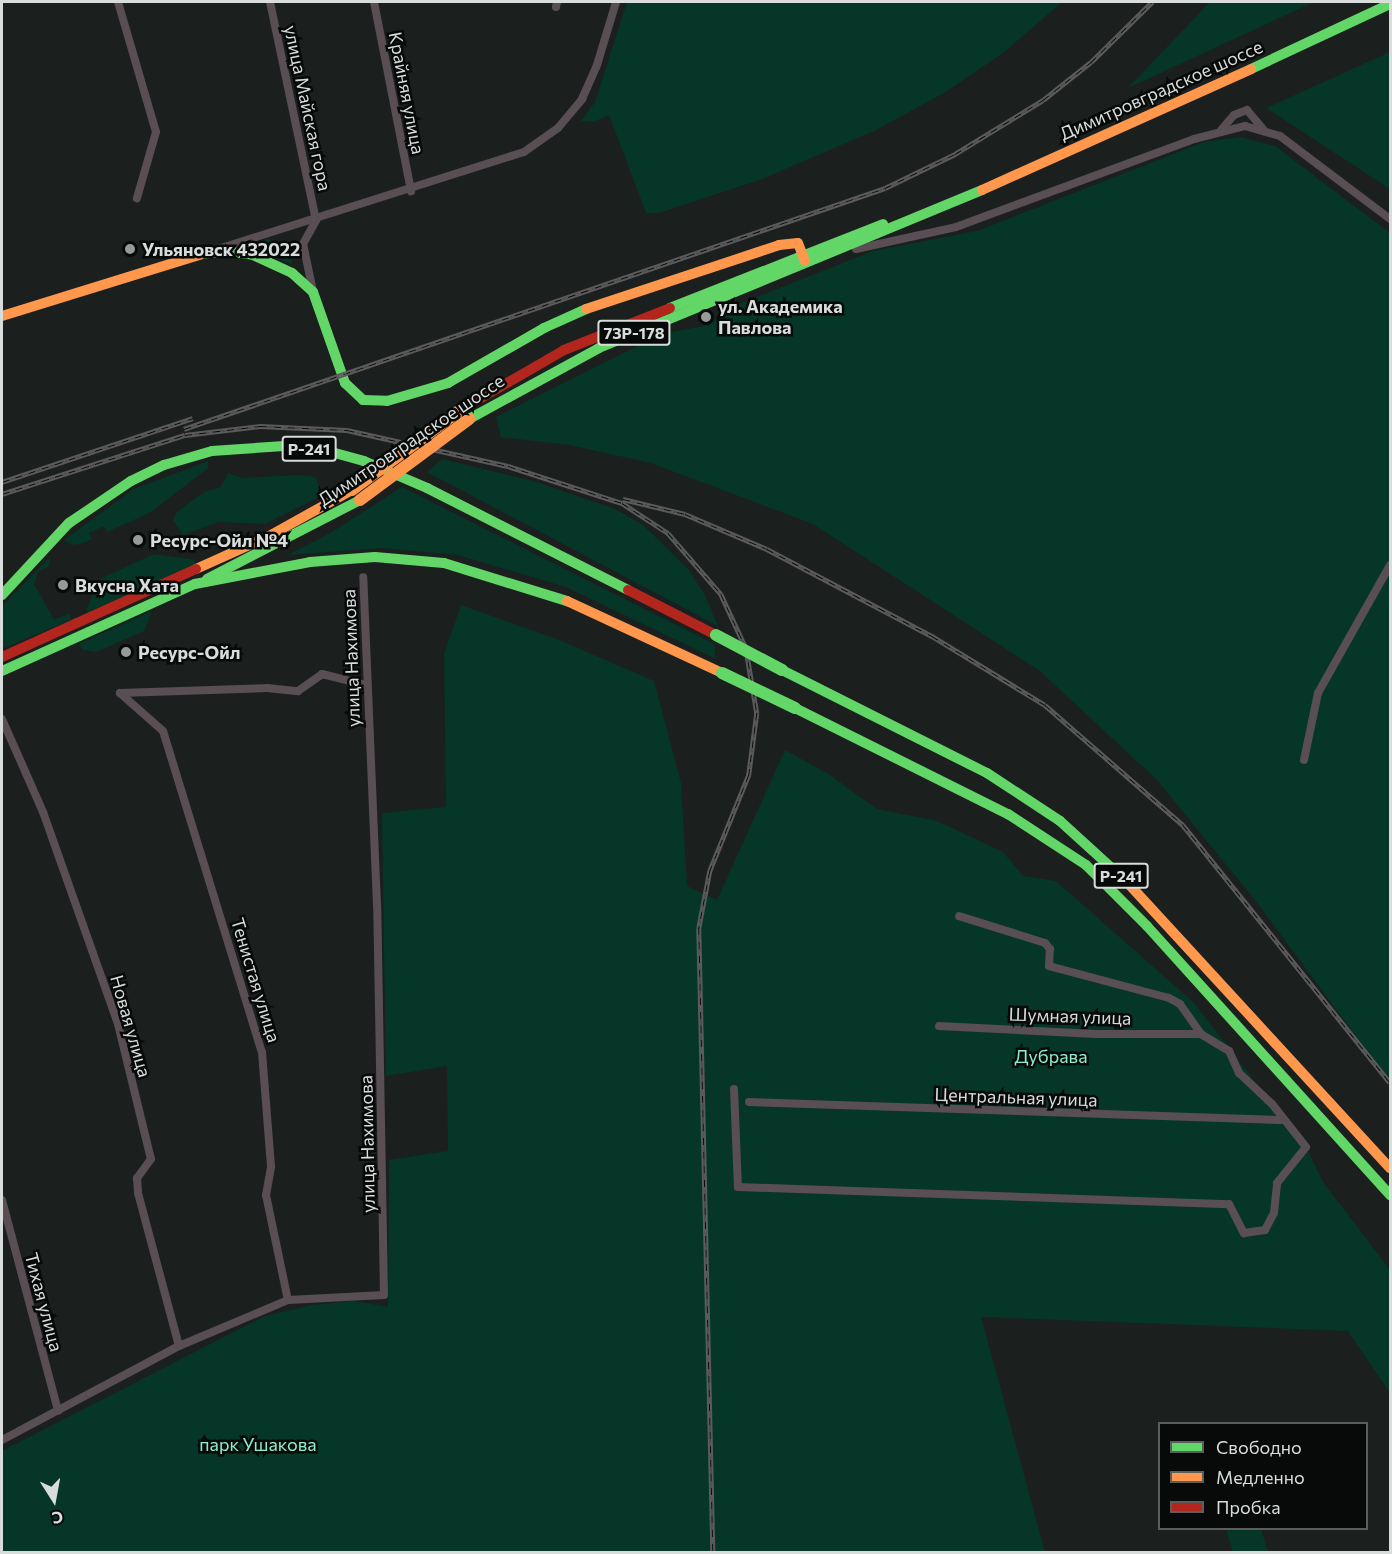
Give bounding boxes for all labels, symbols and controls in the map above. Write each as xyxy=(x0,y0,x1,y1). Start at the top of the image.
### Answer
street label: улица Майская гора xyxy=(280,23,336,193)
street label: Крайняя улица xyxy=(385,30,429,156)
street label: Димитровградское шоссе xyxy=(1056,35,1266,145)
place label: Ульяновск 432022 xyxy=(142,238,300,260)
marker: Ульяновск 432022 xyxy=(123,242,137,256)
place label: ул. Академика Павлова xyxy=(718,296,843,338)
marker: ул. Академика Павлова xyxy=(699,310,713,324)
road number: 73Р-178 xyxy=(596,320,672,346)
street label: Димитровградское шоссе xyxy=(314,370,508,510)
road number: Р-241 xyxy=(280,436,338,462)
place label: Ресурс-Ойл №4 xyxy=(150,529,288,551)
marker: Ресурс-Ойл №4 xyxy=(131,533,145,547)
place label: Вкусна Хата xyxy=(75,574,179,596)
marker: Вкусна Хата xyxy=(56,578,70,592)
street label: улица Нахимова xyxy=(338,589,364,727)
place label: Ресурс-Ойл xyxy=(138,641,240,663)
marker: Ресурс-Ойл xyxy=(119,645,133,659)
road number: Р-241 xyxy=(1092,863,1150,889)
street label: Тенистая улица xyxy=(227,915,285,1045)
street label: Новая улица xyxy=(106,972,156,1080)
street label: Шумная улица xyxy=(1008,1003,1132,1029)
park label: Дубрава xyxy=(1015,1045,1087,1067)
street label: улица Нахимова xyxy=(355,1075,379,1213)
street label: Центральная улица xyxy=(934,1083,1098,1111)
street label: Тихая улица xyxy=(20,1250,68,1354)
legend xyxy=(1158,1422,1368,1530)
park label: парк Ушакова xyxy=(199,1433,317,1455)
text: Свободно xyxy=(1216,1436,1302,1458)
text: Медленно xyxy=(1216,1466,1305,1488)
north arrow xyxy=(24,1470,84,1530)
text: Пробка xyxy=(1216,1496,1281,1518)
text: С xyxy=(50,1508,65,1529)

